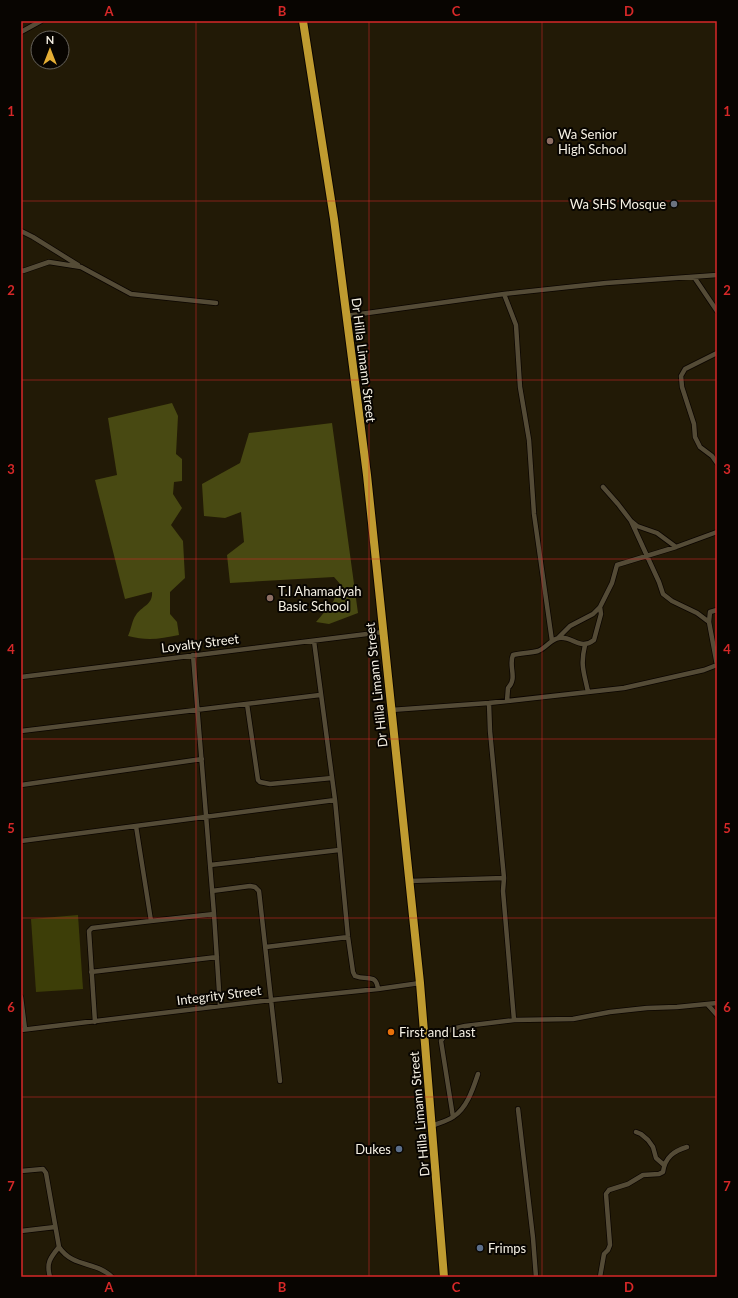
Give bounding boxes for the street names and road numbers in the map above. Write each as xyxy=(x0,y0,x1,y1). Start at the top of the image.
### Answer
street label: Dr Hilla Limann Street xyxy=(348,297,380,424)
street label: Dr Hilla Limann Street xyxy=(361,621,391,748)
street label: Loyalty Street xyxy=(160,630,240,656)
street label: Integrity Street xyxy=(176,982,263,1008)
street label: Dr Hilla Limann Street xyxy=(406,1050,432,1177)

